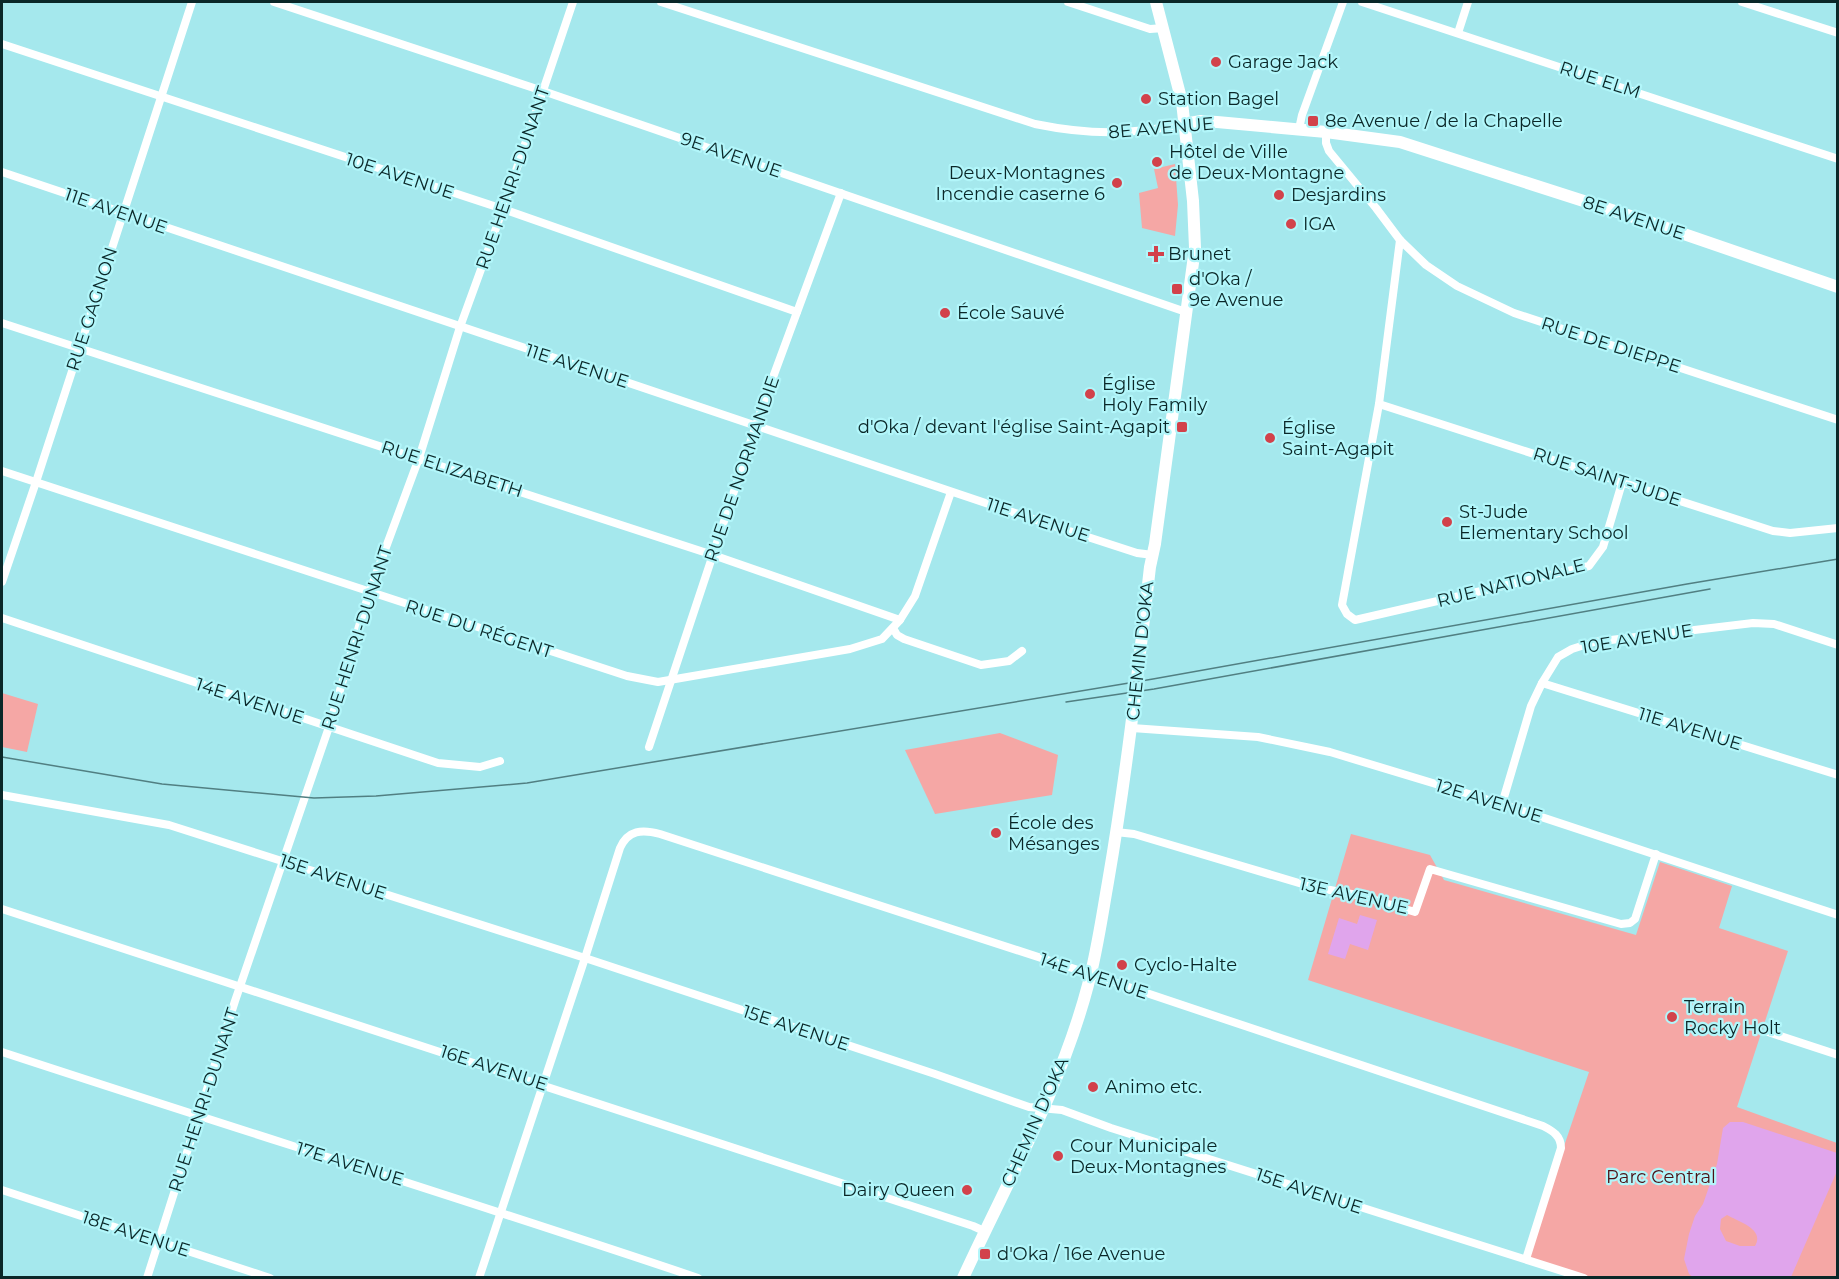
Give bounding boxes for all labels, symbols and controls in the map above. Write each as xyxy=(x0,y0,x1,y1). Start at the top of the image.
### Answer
place label: Garage Jack xyxy=(1228,51,1338,73)
marker: Garage Jack xyxy=(1209,55,1223,69)
street label: RUE ELM xyxy=(1557,57,1643,103)
street label: RUE HENRI-DUNANT xyxy=(471,83,555,272)
place label: Station Bagel xyxy=(1158,88,1279,110)
marker: Station Bagel xyxy=(1139,92,1153,106)
place label: 8e Avenue / de la Chapelle xyxy=(1325,110,1563,132)
street label: 8E AVENUE xyxy=(1107,112,1215,144)
marker: 8e Avenue / de la Chapelle xyxy=(1306,114,1320,128)
street label: 9E AVENUE xyxy=(678,127,784,183)
place label: Hôtel de Ville de Deux-Montagne xyxy=(1169,141,1344,184)
street label: 10E AVENUE xyxy=(343,148,457,204)
marker: Hôtel de Ville de Deux-Montagne xyxy=(1150,155,1164,169)
place label: Deux-Montagnes Incendie caserne 6 xyxy=(936,162,1105,205)
marker: Deux-Montagnes Incendie caserne 6 xyxy=(1110,176,1124,190)
street label: 11E AVENUE xyxy=(62,183,170,239)
place label: Desjardins xyxy=(1291,184,1386,206)
marker: Desjardins xyxy=(1272,188,1286,202)
street label: 8E AVENUE xyxy=(1580,191,1688,245)
place label: IGA xyxy=(1303,213,1335,235)
marker: IGA xyxy=(1284,217,1298,231)
place label: Brunet xyxy=(1168,243,1231,265)
street label: RUE GAGNON xyxy=(62,244,122,374)
marker: Brunet xyxy=(1149,247,1163,261)
place label: d'Oka / 9e Avenue xyxy=(1189,268,1284,311)
marker: d'Oka / 9e Avenue xyxy=(1170,282,1184,296)
place label: École Sauvé xyxy=(957,302,1065,324)
marker: École Sauvé xyxy=(938,306,952,320)
street label: RUE DE DIEPPE xyxy=(1538,312,1684,378)
street label: 11E AVENUE xyxy=(523,339,631,393)
street label: RUE DE NORMANDIE xyxy=(700,373,784,565)
place label: Église Holy Family xyxy=(1102,373,1207,416)
marker: Église Holy Family xyxy=(1083,387,1097,401)
place label: d'Oka / devant l'église Saint-Agapit xyxy=(858,416,1170,438)
place label: Église Saint-Agapit xyxy=(1282,417,1394,460)
marker: d'Oka / devant l'église Saint-Agapit xyxy=(1175,420,1189,434)
marker: Église Saint-Agapit xyxy=(1263,431,1277,445)
street label: RUE ELIZABETH xyxy=(379,436,525,502)
street label: RUE SAINT-JUDE xyxy=(1530,443,1684,511)
street label: 11E AVENUE xyxy=(984,493,1092,547)
place label: St-Jude Elementary School xyxy=(1459,501,1629,544)
marker: St-Jude Elementary School xyxy=(1440,515,1454,529)
street label: RUE HENRI-DUNANT xyxy=(317,543,397,733)
street label: RUE NATIONALE xyxy=(1435,554,1587,612)
street label: CHEMIN D'OKA xyxy=(1122,580,1158,722)
street label: RUE DU RÉGENT xyxy=(402,595,556,663)
street label: 10E AVENUE xyxy=(1580,619,1694,659)
street label: 14E AVENUE xyxy=(193,673,307,729)
street label: 11E AVENUE xyxy=(1635,703,1745,755)
street label: 12E AVENUE xyxy=(1433,774,1545,828)
place label: École des Mésanges xyxy=(1008,812,1100,855)
marker: École des Mésanges xyxy=(989,826,1003,840)
street label: 15E AVENUE xyxy=(277,849,389,905)
street label: 13E AVENUE xyxy=(1297,873,1411,919)
street label: 14E AVENUE xyxy=(1037,948,1151,1004)
place label: Cyclo-Halte xyxy=(1134,954,1237,976)
marker: Cyclo-Halte xyxy=(1115,958,1129,972)
place label: Terrain Rocky Holt xyxy=(1684,996,1781,1039)
street label: 15E AVENUE xyxy=(740,1000,852,1056)
street label: RUE HENRI-DUNANT xyxy=(164,1005,244,1195)
marker: Terrain Rocky Holt xyxy=(1665,1010,1679,1024)
street label: 16E AVENUE xyxy=(437,1040,551,1096)
street label: CHEMIN D'OKA xyxy=(997,1054,1073,1190)
place label: Animo etc. xyxy=(1105,1076,1202,1098)
marker: Animo etc. xyxy=(1086,1080,1100,1094)
place label: Cour Municipale Deux-Montagnes xyxy=(1070,1135,1227,1178)
street label: 17E AVENUE xyxy=(294,1137,406,1191)
marker: Cour Municipale Deux-Montagnes xyxy=(1051,1149,1065,1163)
street label: 15E AVENUE xyxy=(1253,1163,1365,1219)
park label: Parc Central xyxy=(1606,1166,1716,1188)
place label: Dairy Queen xyxy=(842,1179,955,1201)
marker: Dairy Queen xyxy=(960,1183,974,1197)
street label: 18E AVENUE xyxy=(79,1206,193,1262)
place label: d'Oka / 16e Avenue xyxy=(997,1243,1166,1265)
marker: d'Oka / 16e Avenue xyxy=(978,1247,992,1261)

